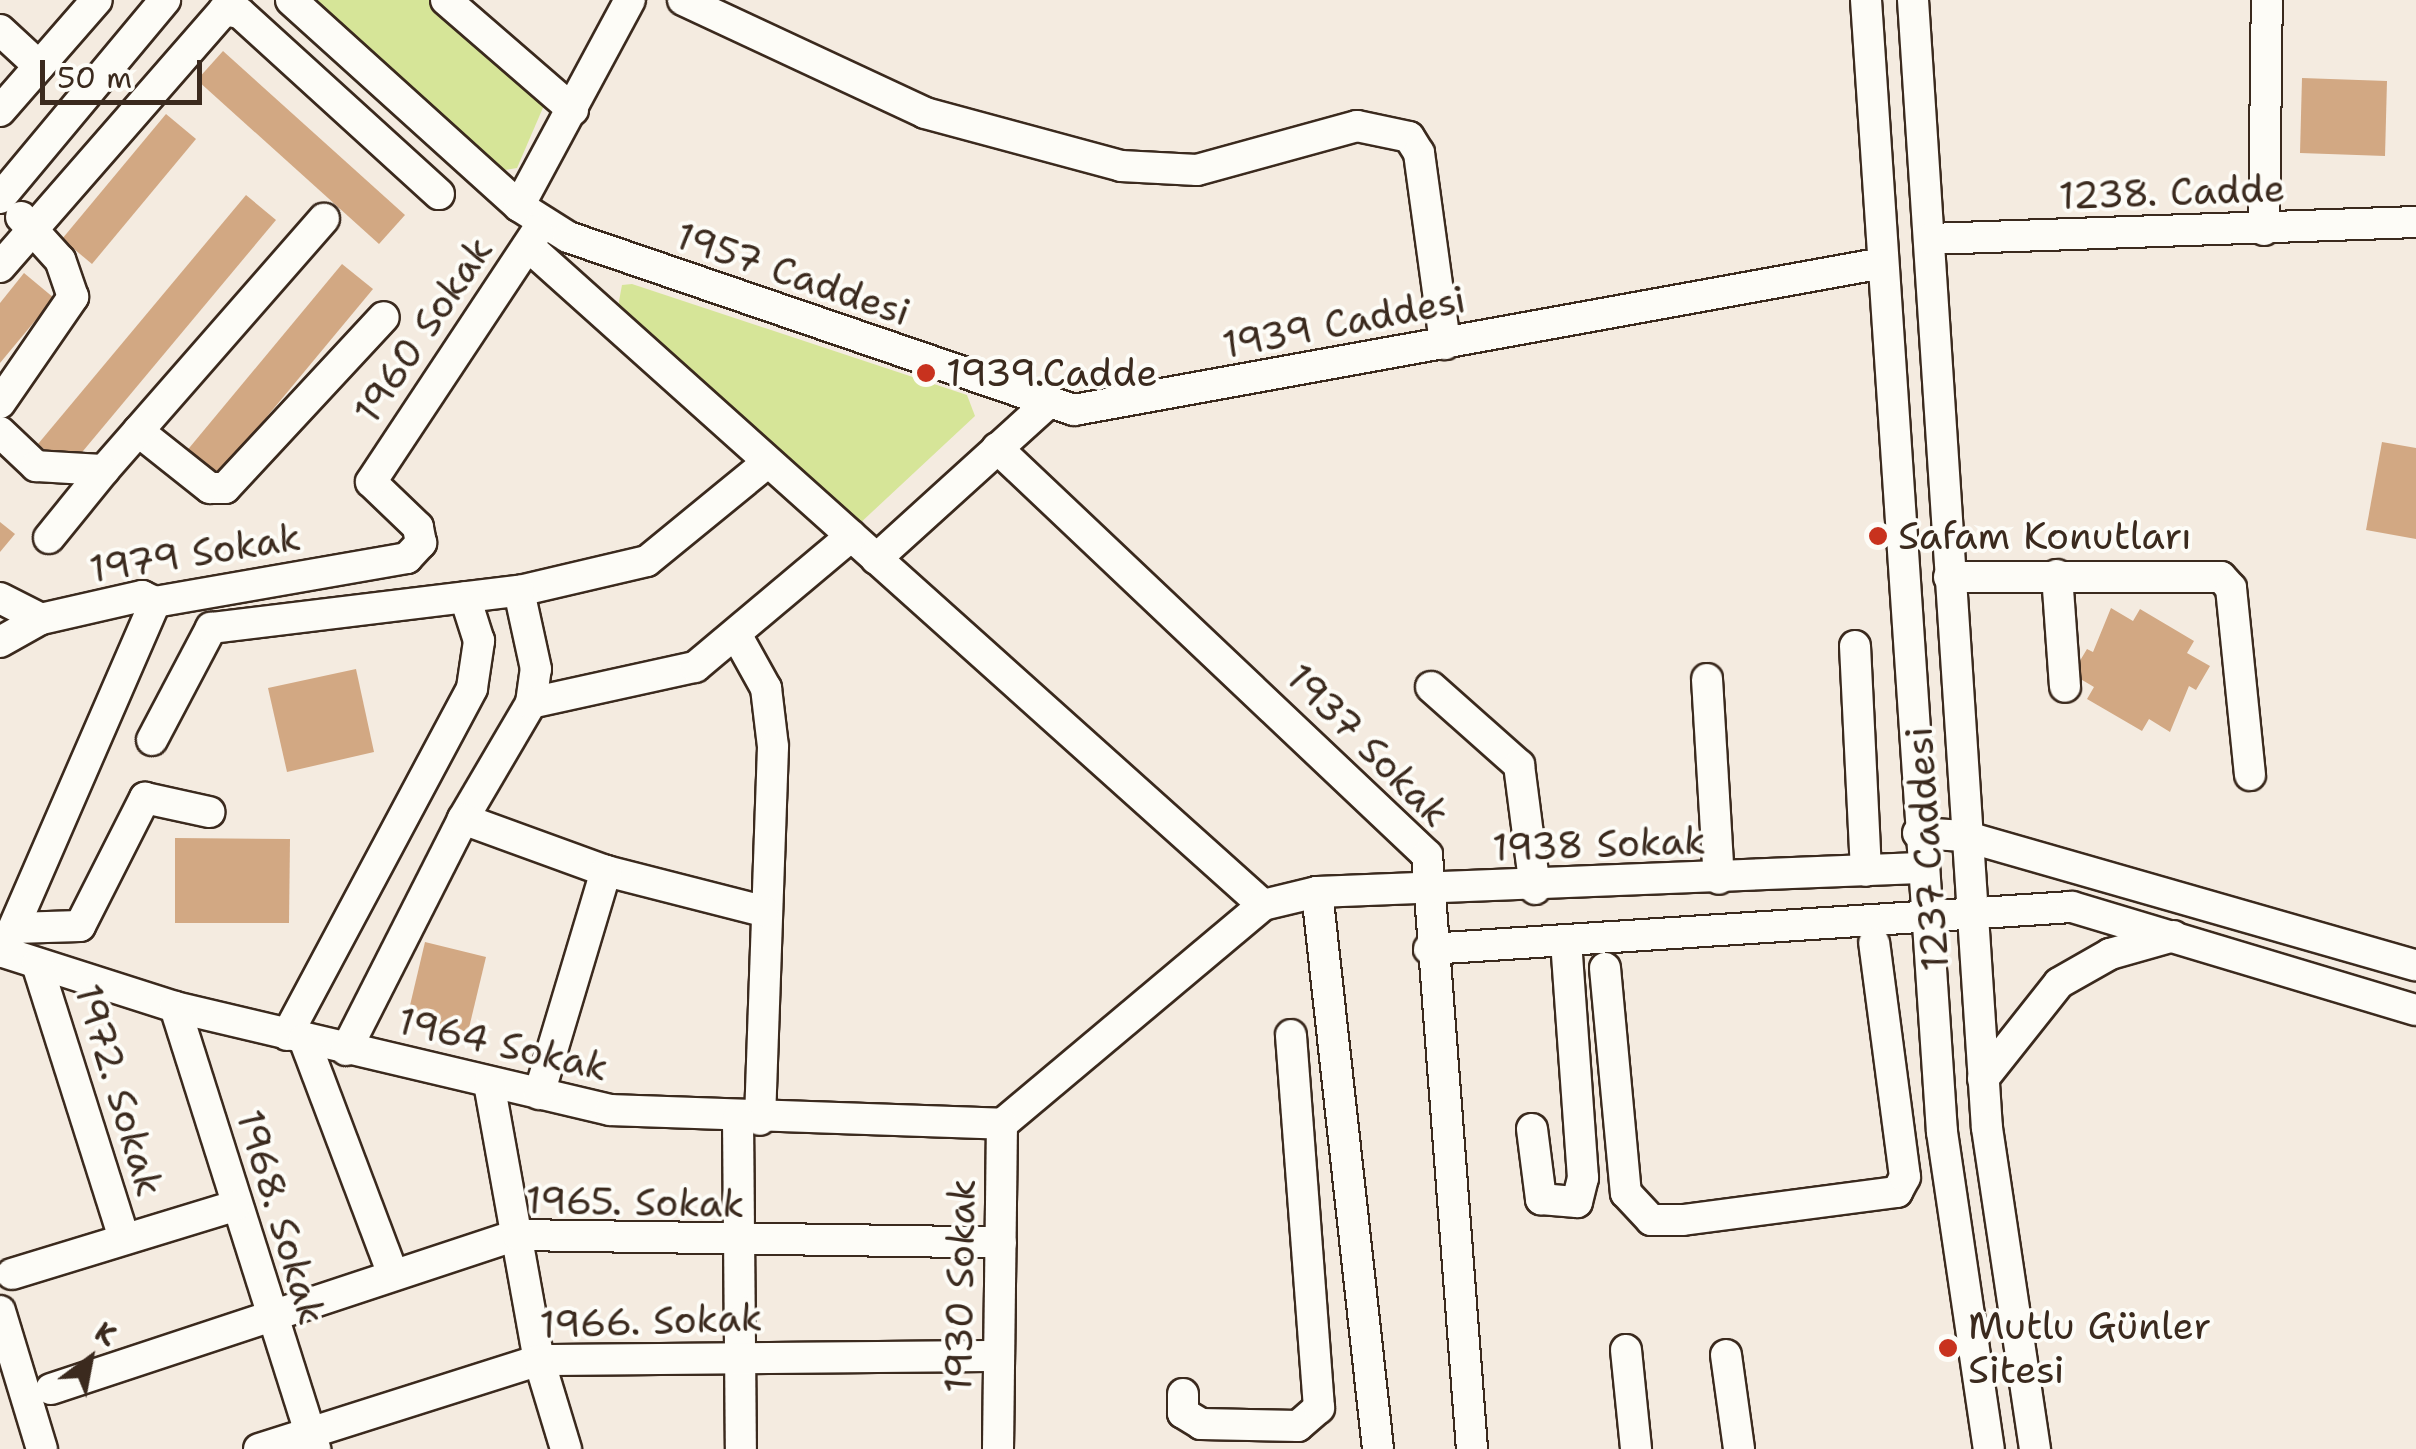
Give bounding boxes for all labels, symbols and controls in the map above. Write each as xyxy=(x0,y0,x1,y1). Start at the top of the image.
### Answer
scale bar xyxy=(45,40,208,102)
text: 50 m xyxy=(57,57,132,98)
street label: 1238. Cadde xyxy=(2058,165,2286,219)
street label: 1957 Caddesi xyxy=(670,213,916,335)
street label: 1960 Sokak xyxy=(344,228,502,432)
street label: 1939 Caddesi xyxy=(1219,276,1469,368)
place label: 1939.Cadde xyxy=(946,350,1158,396)
marker: 1939.Cadde xyxy=(915,362,937,384)
place label: Safam Konutları xyxy=(1898,513,2192,559)
street label: 1979 Sokak xyxy=(86,514,304,592)
marker: Safam Konutları xyxy=(1867,525,1889,547)
street label: 1937 Sokak xyxy=(1277,654,1459,836)
street label: 1237 Caddesi xyxy=(1896,725,1958,973)
street label: 1938 Sokak xyxy=(1491,817,1707,871)
street label: 1972. Sokak xyxy=(65,978,173,1202)
street label: 1964 Sokak xyxy=(393,998,613,1090)
street label: 1968. Sokak xyxy=(227,1104,335,1330)
street label: 1965. Sokak xyxy=(525,1177,745,1227)
street label: 1930 Sokak xyxy=(935,1179,985,1393)
street label: 1966. Sokak xyxy=(539,1294,763,1348)
place label: Mutlu Günler Sitesi xyxy=(1968,1303,2211,1392)
north arrow xyxy=(40,1309,140,1409)
text: K xyxy=(88,1312,124,1355)
marker: Mutlu Günler Sitesi xyxy=(1937,1337,1959,1359)

